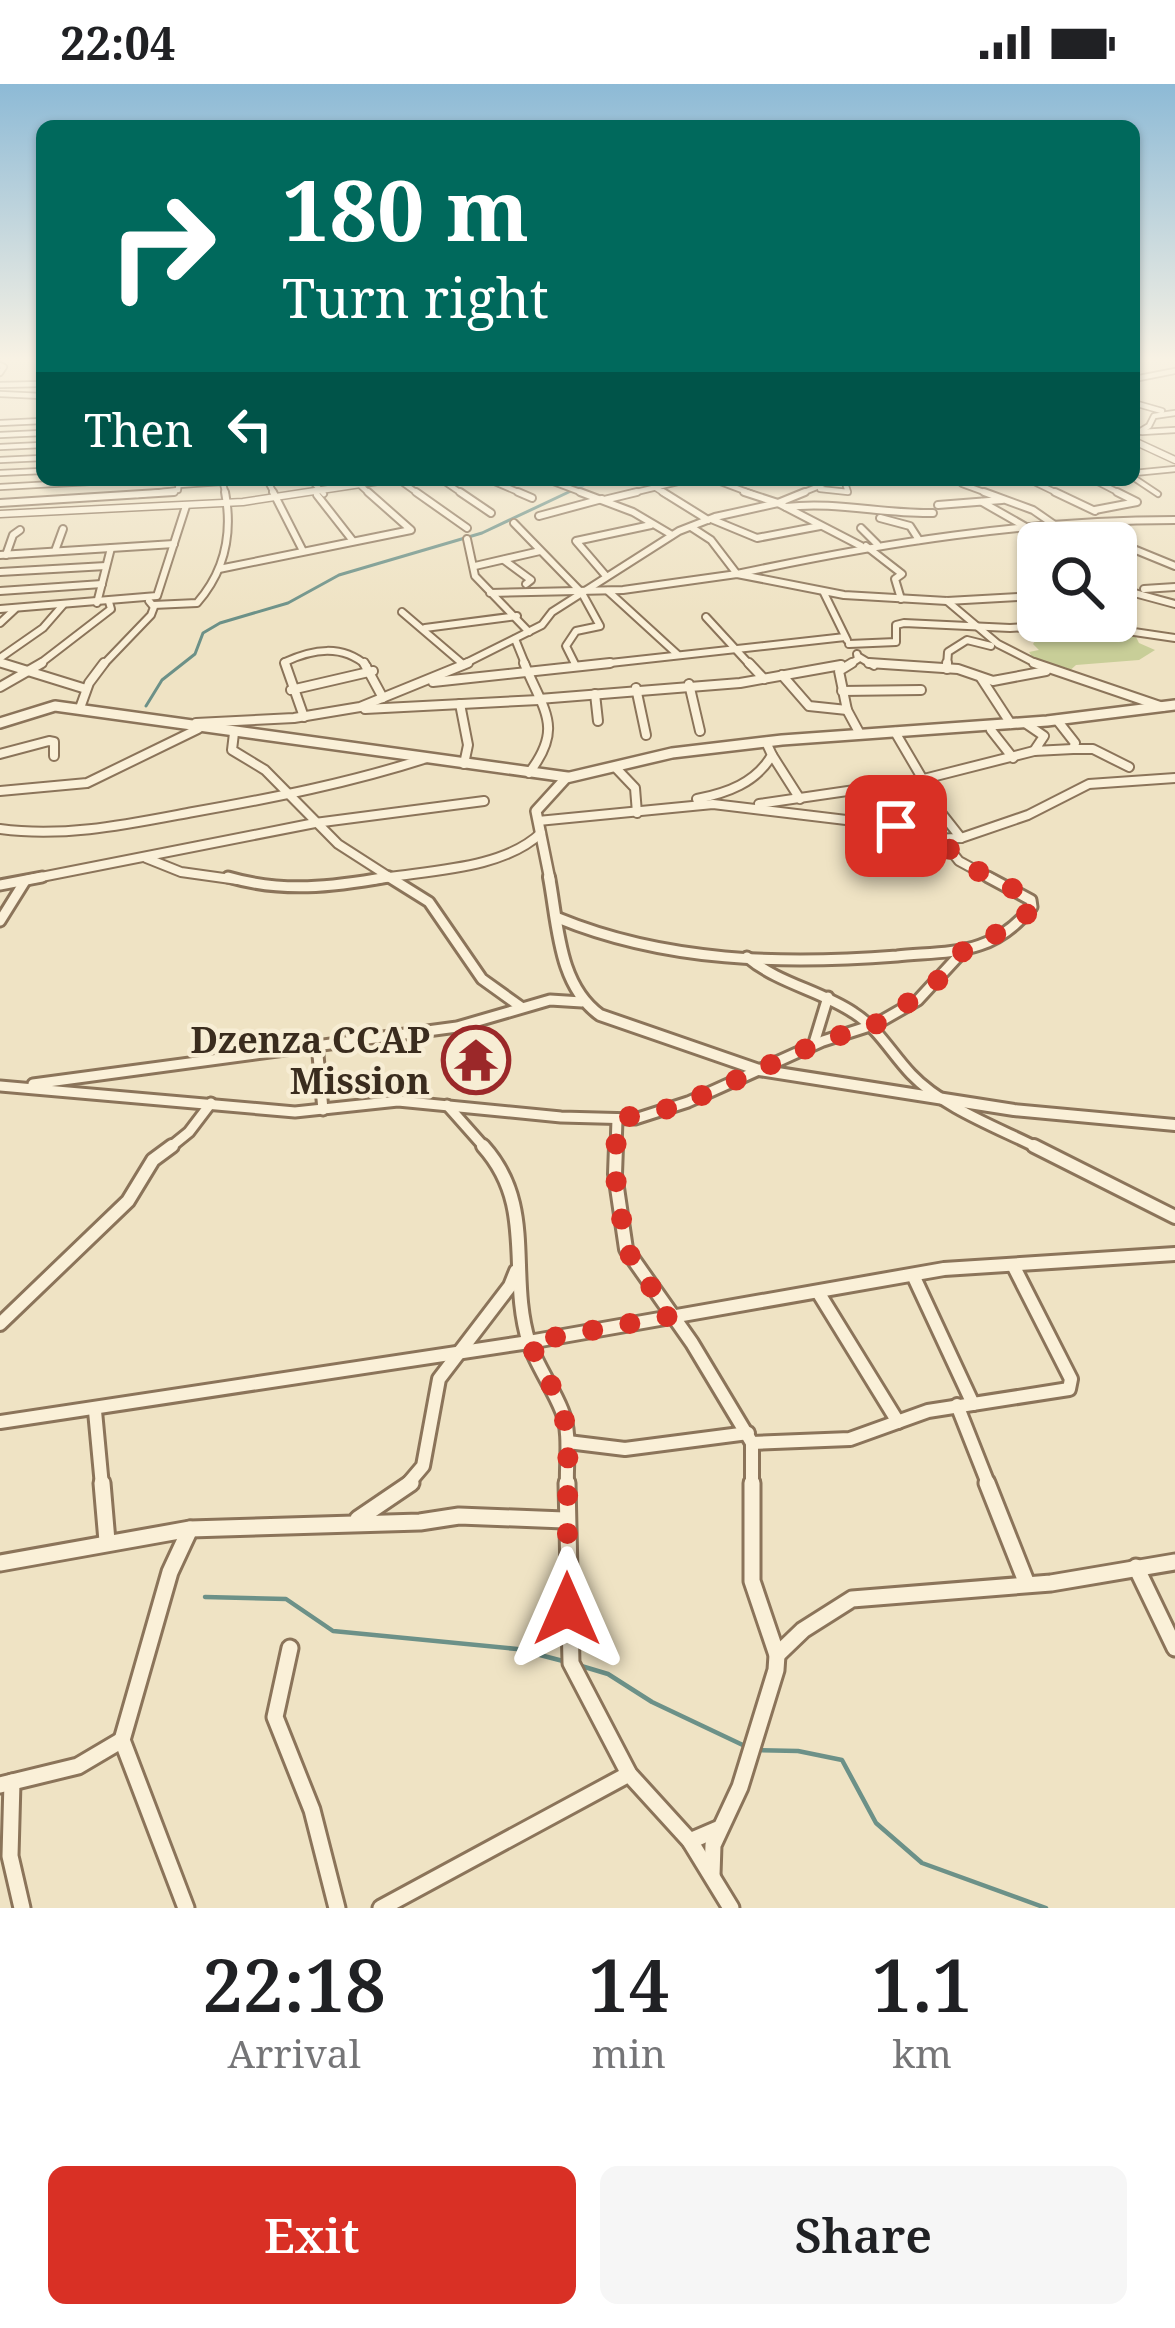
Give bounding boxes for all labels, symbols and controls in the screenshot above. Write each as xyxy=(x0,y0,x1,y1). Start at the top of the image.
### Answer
text: 22:04 xyxy=(60,12,175,73)
text: 180 m xyxy=(282,151,529,266)
icon: right xyxy=(84,168,240,324)
text: Turn right xyxy=(282,260,549,334)
icon: left xyxy=(217,396,283,462)
text: Then xyxy=(84,399,193,460)
map controls xyxy=(1017,522,1137,642)
button: search xyxy=(1017,522,1137,642)
pin xyxy=(845,775,947,877)
icon: arrive xyxy=(863,793,929,859)
place label: Dzenza CCAP Mission xyxy=(190,1015,430,1105)
temple icon: Dzenza CCAP Mission xyxy=(441,1025,511,1095)
position arrow xyxy=(504,1546,630,1672)
text: 22:18 xyxy=(202,1935,386,2033)
text: 14 xyxy=(588,1935,669,2033)
text: 1.1 xyxy=(872,1935,973,2033)
text: Arrival xyxy=(227,2026,361,2079)
text: min xyxy=(591,2026,666,2079)
text: km xyxy=(892,2026,952,2079)
button: Exit xyxy=(48,2166,576,2304)
button: Share xyxy=(600,2166,1127,2304)

